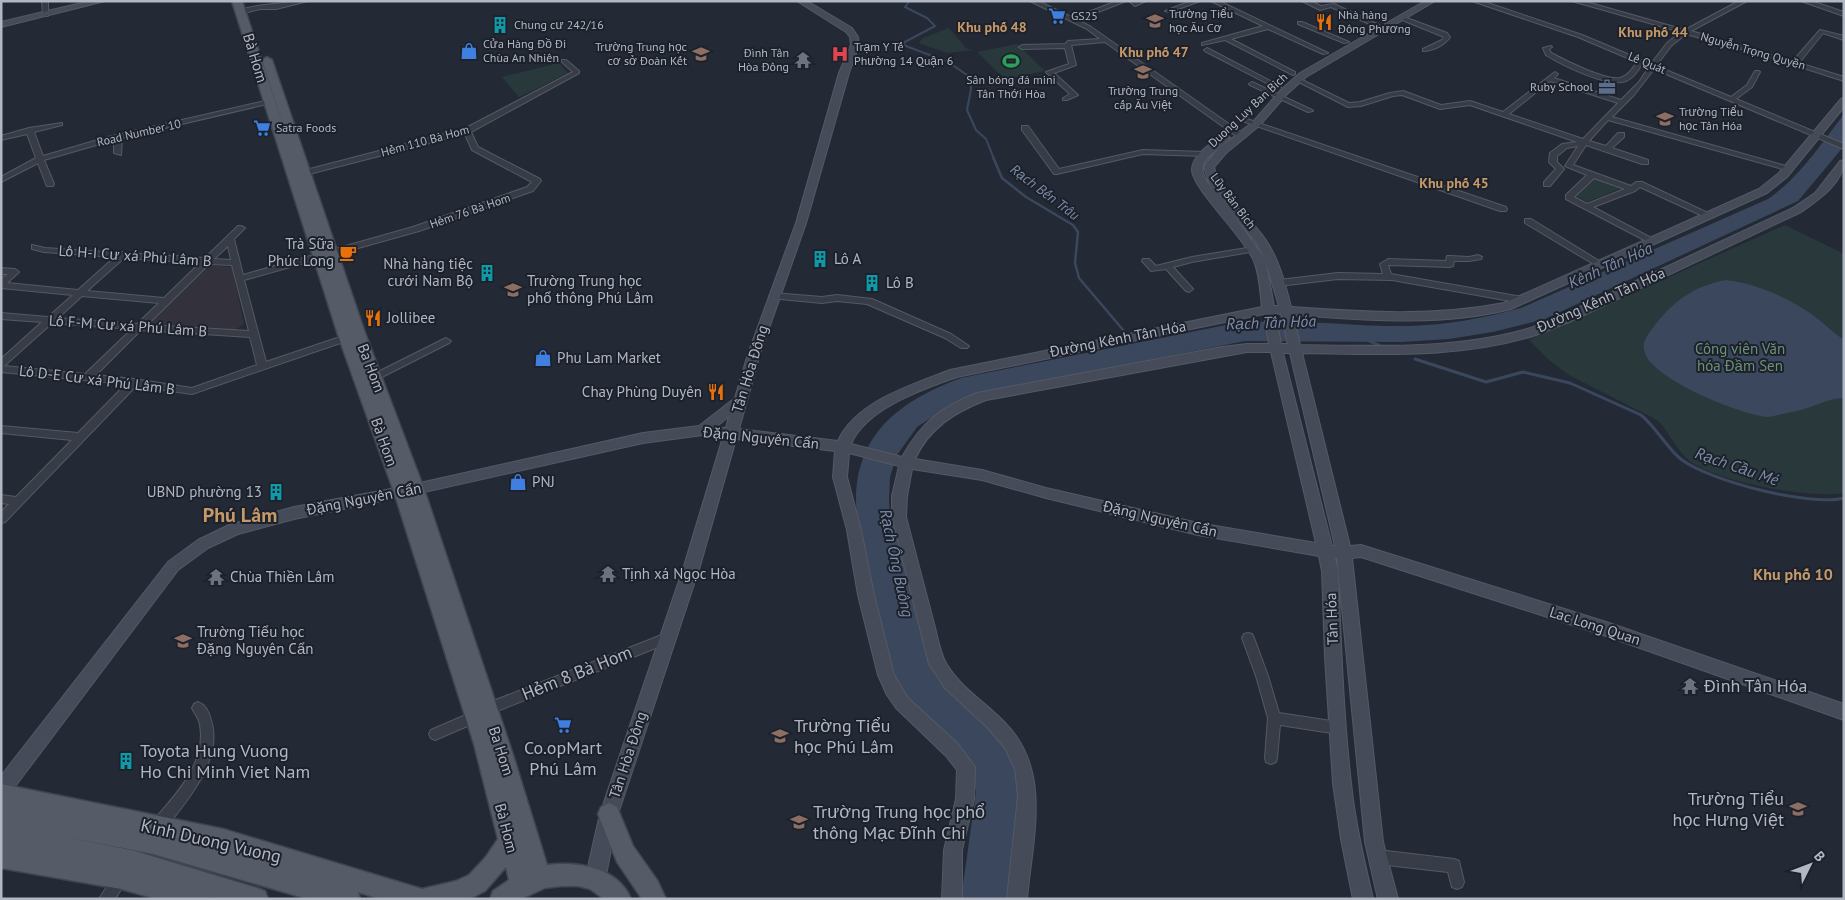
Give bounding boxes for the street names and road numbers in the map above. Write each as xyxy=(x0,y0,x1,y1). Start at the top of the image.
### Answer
street label: Nguyễn Trọng Quyền xyxy=(1699,28,1807,73)
street label: Bà Hom xyxy=(239,31,272,85)
street label: Lê Quát xyxy=(1626,48,1668,77)
street label: Duong Luy Ban Bich xyxy=(1205,69,1290,150)
street label: Road Number 10 xyxy=(95,115,183,149)
street label: Hẻm 110 Bà Hom xyxy=(379,122,471,160)
street label: Lũy Bán Bích xyxy=(1207,170,1259,232)
street label: Hẻm 76 Bà Hom xyxy=(428,190,512,231)
street label: Lô H-I Cư xá Phú Lâm B xyxy=(58,241,212,270)
street label: Đường Kênh Tân Hóa xyxy=(1533,263,1668,337)
street label: Lô F-M Cư xá Phú Lâm B xyxy=(48,310,208,341)
street label: Đường Kênh Tân Hóa xyxy=(1047,316,1188,361)
street label: Tân Hòa Đông xyxy=(727,323,772,415)
street label: Ba Hom xyxy=(354,341,389,395)
street label: Lô D-E Cư xá Phú Lâm B xyxy=(18,361,176,398)
street label: Bà Hom xyxy=(367,415,402,469)
street label: Đặng Nguyên Cẩn xyxy=(701,422,820,453)
street label: Đặng Nguyên Cẩn xyxy=(304,478,423,519)
street label: Đặng Nguyên Cẩn xyxy=(1100,496,1219,541)
street label: Tân Hóa xyxy=(1321,593,1342,646)
street label: Lac Long Quan xyxy=(1547,602,1643,649)
street label: Hẻm 8 Bà Hom xyxy=(518,640,635,705)
street label: Tân Hòa Đông xyxy=(604,709,651,801)
street label: Ba Hom xyxy=(485,724,518,778)
street label: Bà Hom xyxy=(491,801,522,855)
street label: Kinh Duong Vuong xyxy=(139,813,284,868)

